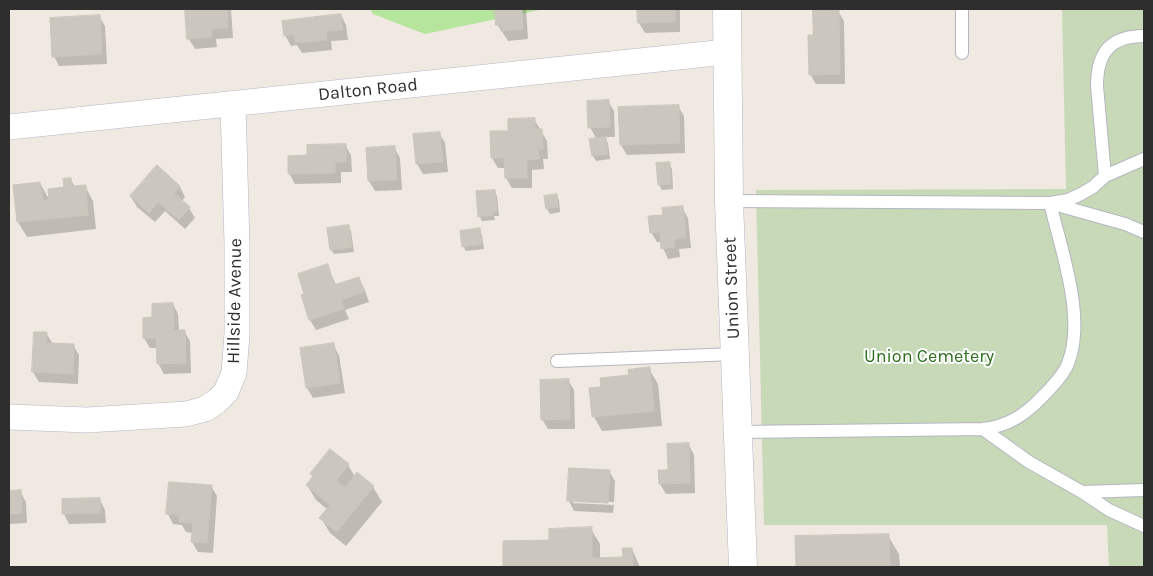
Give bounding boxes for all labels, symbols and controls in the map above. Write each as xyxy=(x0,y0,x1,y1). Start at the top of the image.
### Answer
street label: Dalton Road xyxy=(317,74,419,106)
street label: Union Street xyxy=(719,236,745,340)
street label: Hillside Avenue xyxy=(223,238,247,364)
park label: Union Cemetery xyxy=(864,346,994,368)

